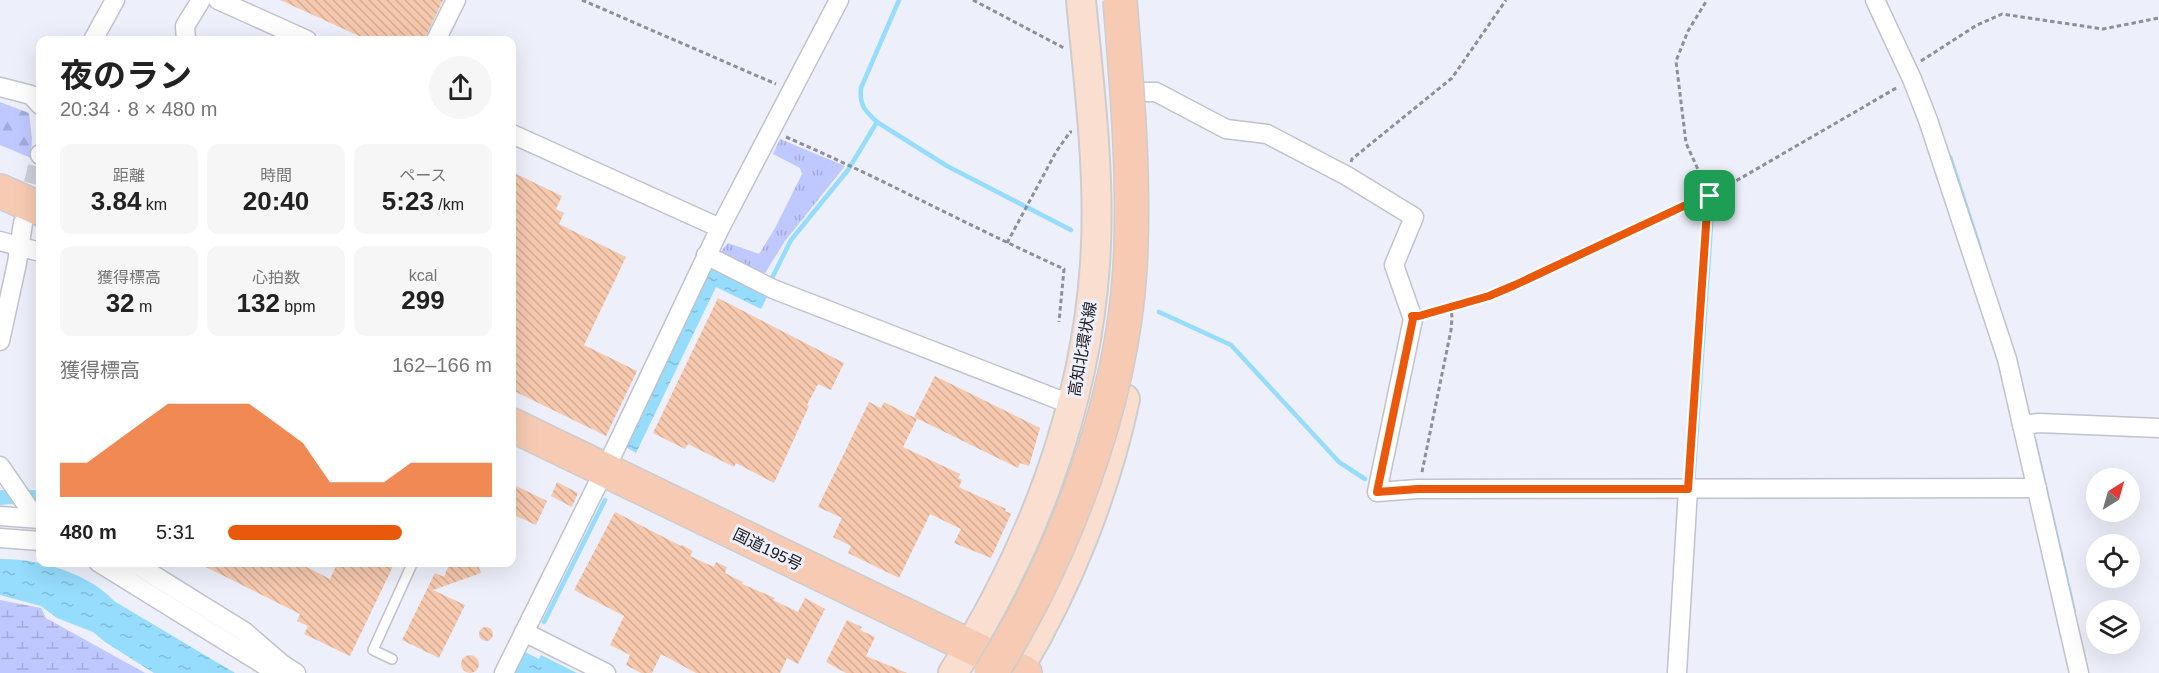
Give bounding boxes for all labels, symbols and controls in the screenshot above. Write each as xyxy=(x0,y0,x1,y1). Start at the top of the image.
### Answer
button: share xyxy=(429,56,492,119)
text: 夜のラン xyxy=(60,57,192,94)
text: 20:34 · 8 × 480 m xyxy=(60,98,217,120)
text: 距離 xyxy=(113,167,145,184)
text: 時間 xyxy=(260,167,292,184)
text: ペース xyxy=(399,167,447,184)
pin xyxy=(1684,170,1735,221)
icon: arrive xyxy=(1693,179,1726,212)
text: 3.84 xyxy=(91,186,141,216)
text: 20:40 xyxy=(243,186,309,216)
text: 5:23 xyxy=(382,186,434,216)
text: km xyxy=(141,196,167,213)
text: /km xyxy=(434,196,464,213)
text: kcal xyxy=(409,267,437,284)
text: 獲得標高 xyxy=(97,269,161,286)
text: 心拍数 xyxy=(252,269,300,286)
text: 299 xyxy=(401,285,445,315)
text: 32 xyxy=(106,288,135,318)
text: 132 xyxy=(237,288,280,318)
text: m xyxy=(135,298,152,315)
text: bpm xyxy=(280,298,315,315)
street label: 高知北環状線 xyxy=(1066,300,1099,398)
text: 162–166 m xyxy=(392,354,492,376)
text: 獲得標高 xyxy=(60,359,140,381)
north arrow xyxy=(2086,468,2140,522)
map controls xyxy=(2086,468,2140,654)
text: 480 m xyxy=(60,521,117,543)
text: 5:31 xyxy=(156,521,195,543)
street label: 国道195号 xyxy=(730,525,805,573)
button: locate xyxy=(2086,534,2140,588)
button: layers xyxy=(2086,600,2140,654)

